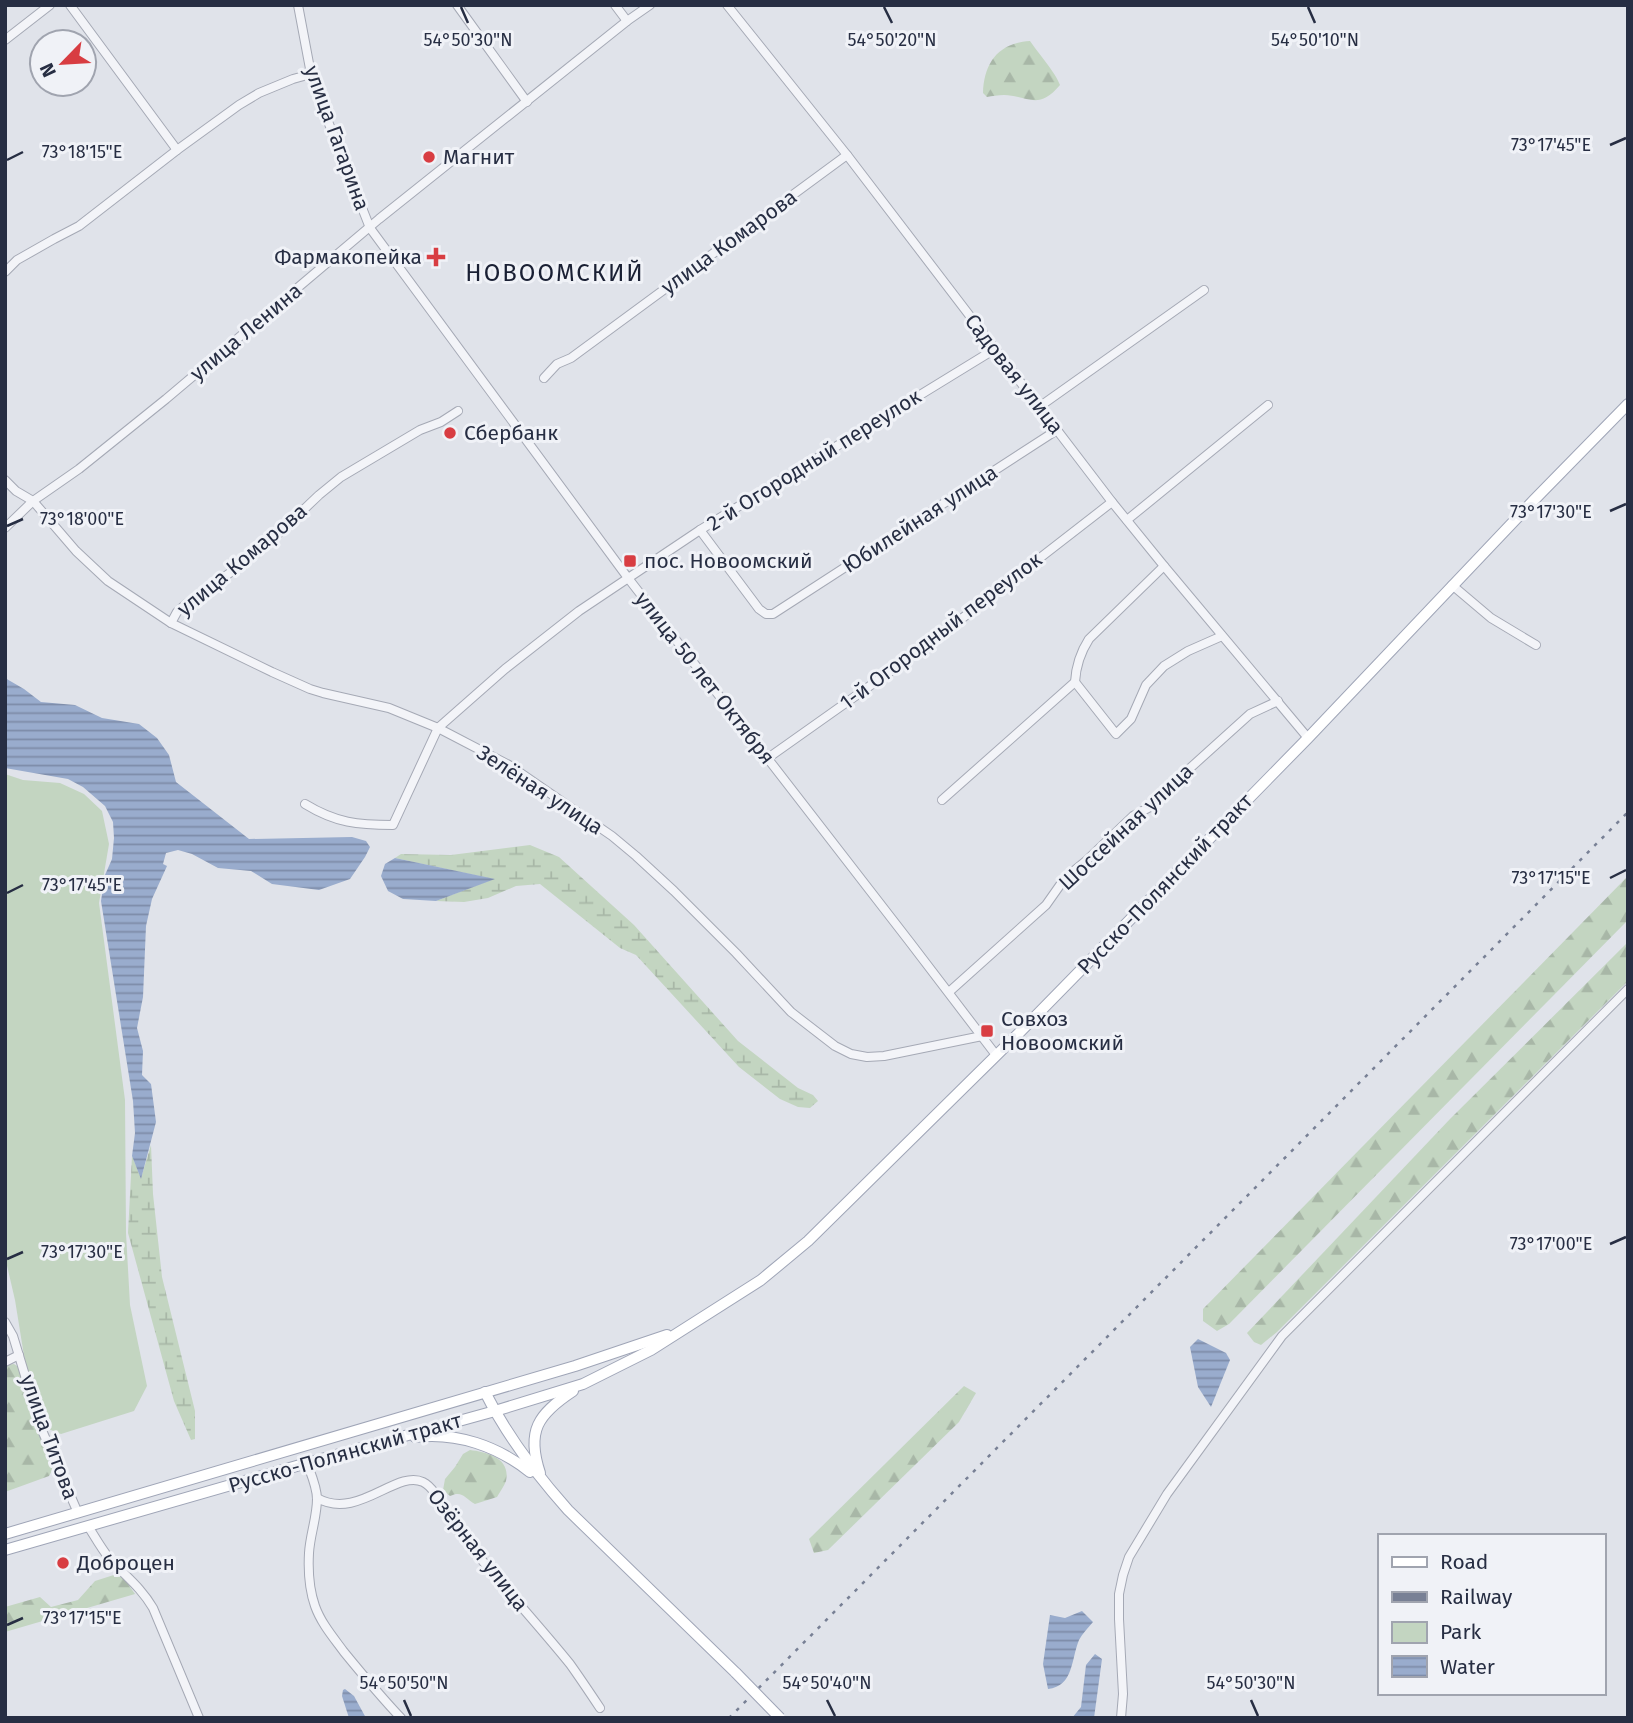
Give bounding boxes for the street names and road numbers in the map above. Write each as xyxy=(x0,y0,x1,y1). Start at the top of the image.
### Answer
street label: улица Гагарина xyxy=(299,62,375,214)
street label: улица Комарова xyxy=(656,184,802,300)
street label: улица Ленина xyxy=(185,278,307,386)
street label: Садовая улица xyxy=(959,309,1069,439)
street label: 2-й Огородный переулок xyxy=(702,383,926,537)
street label: Юбилейная улица xyxy=(838,459,1002,579)
street label: улица Комарова xyxy=(172,498,312,622)
street label: 1-й Огородный переулок xyxy=(835,546,1047,715)
street label: улица 50 лет Октября xyxy=(630,586,780,770)
street label: Зелёная улица xyxy=(472,740,608,840)
street label: Шоссейная улица xyxy=(1053,758,1199,896)
street label: Русско-Полянский тракт xyxy=(1072,788,1258,980)
street label: улица Титова xyxy=(14,1371,84,1503)
street label: Русско-Полянский тракт xyxy=(226,1407,465,1499)
street label: Озёрная улица xyxy=(422,1484,534,1616)

